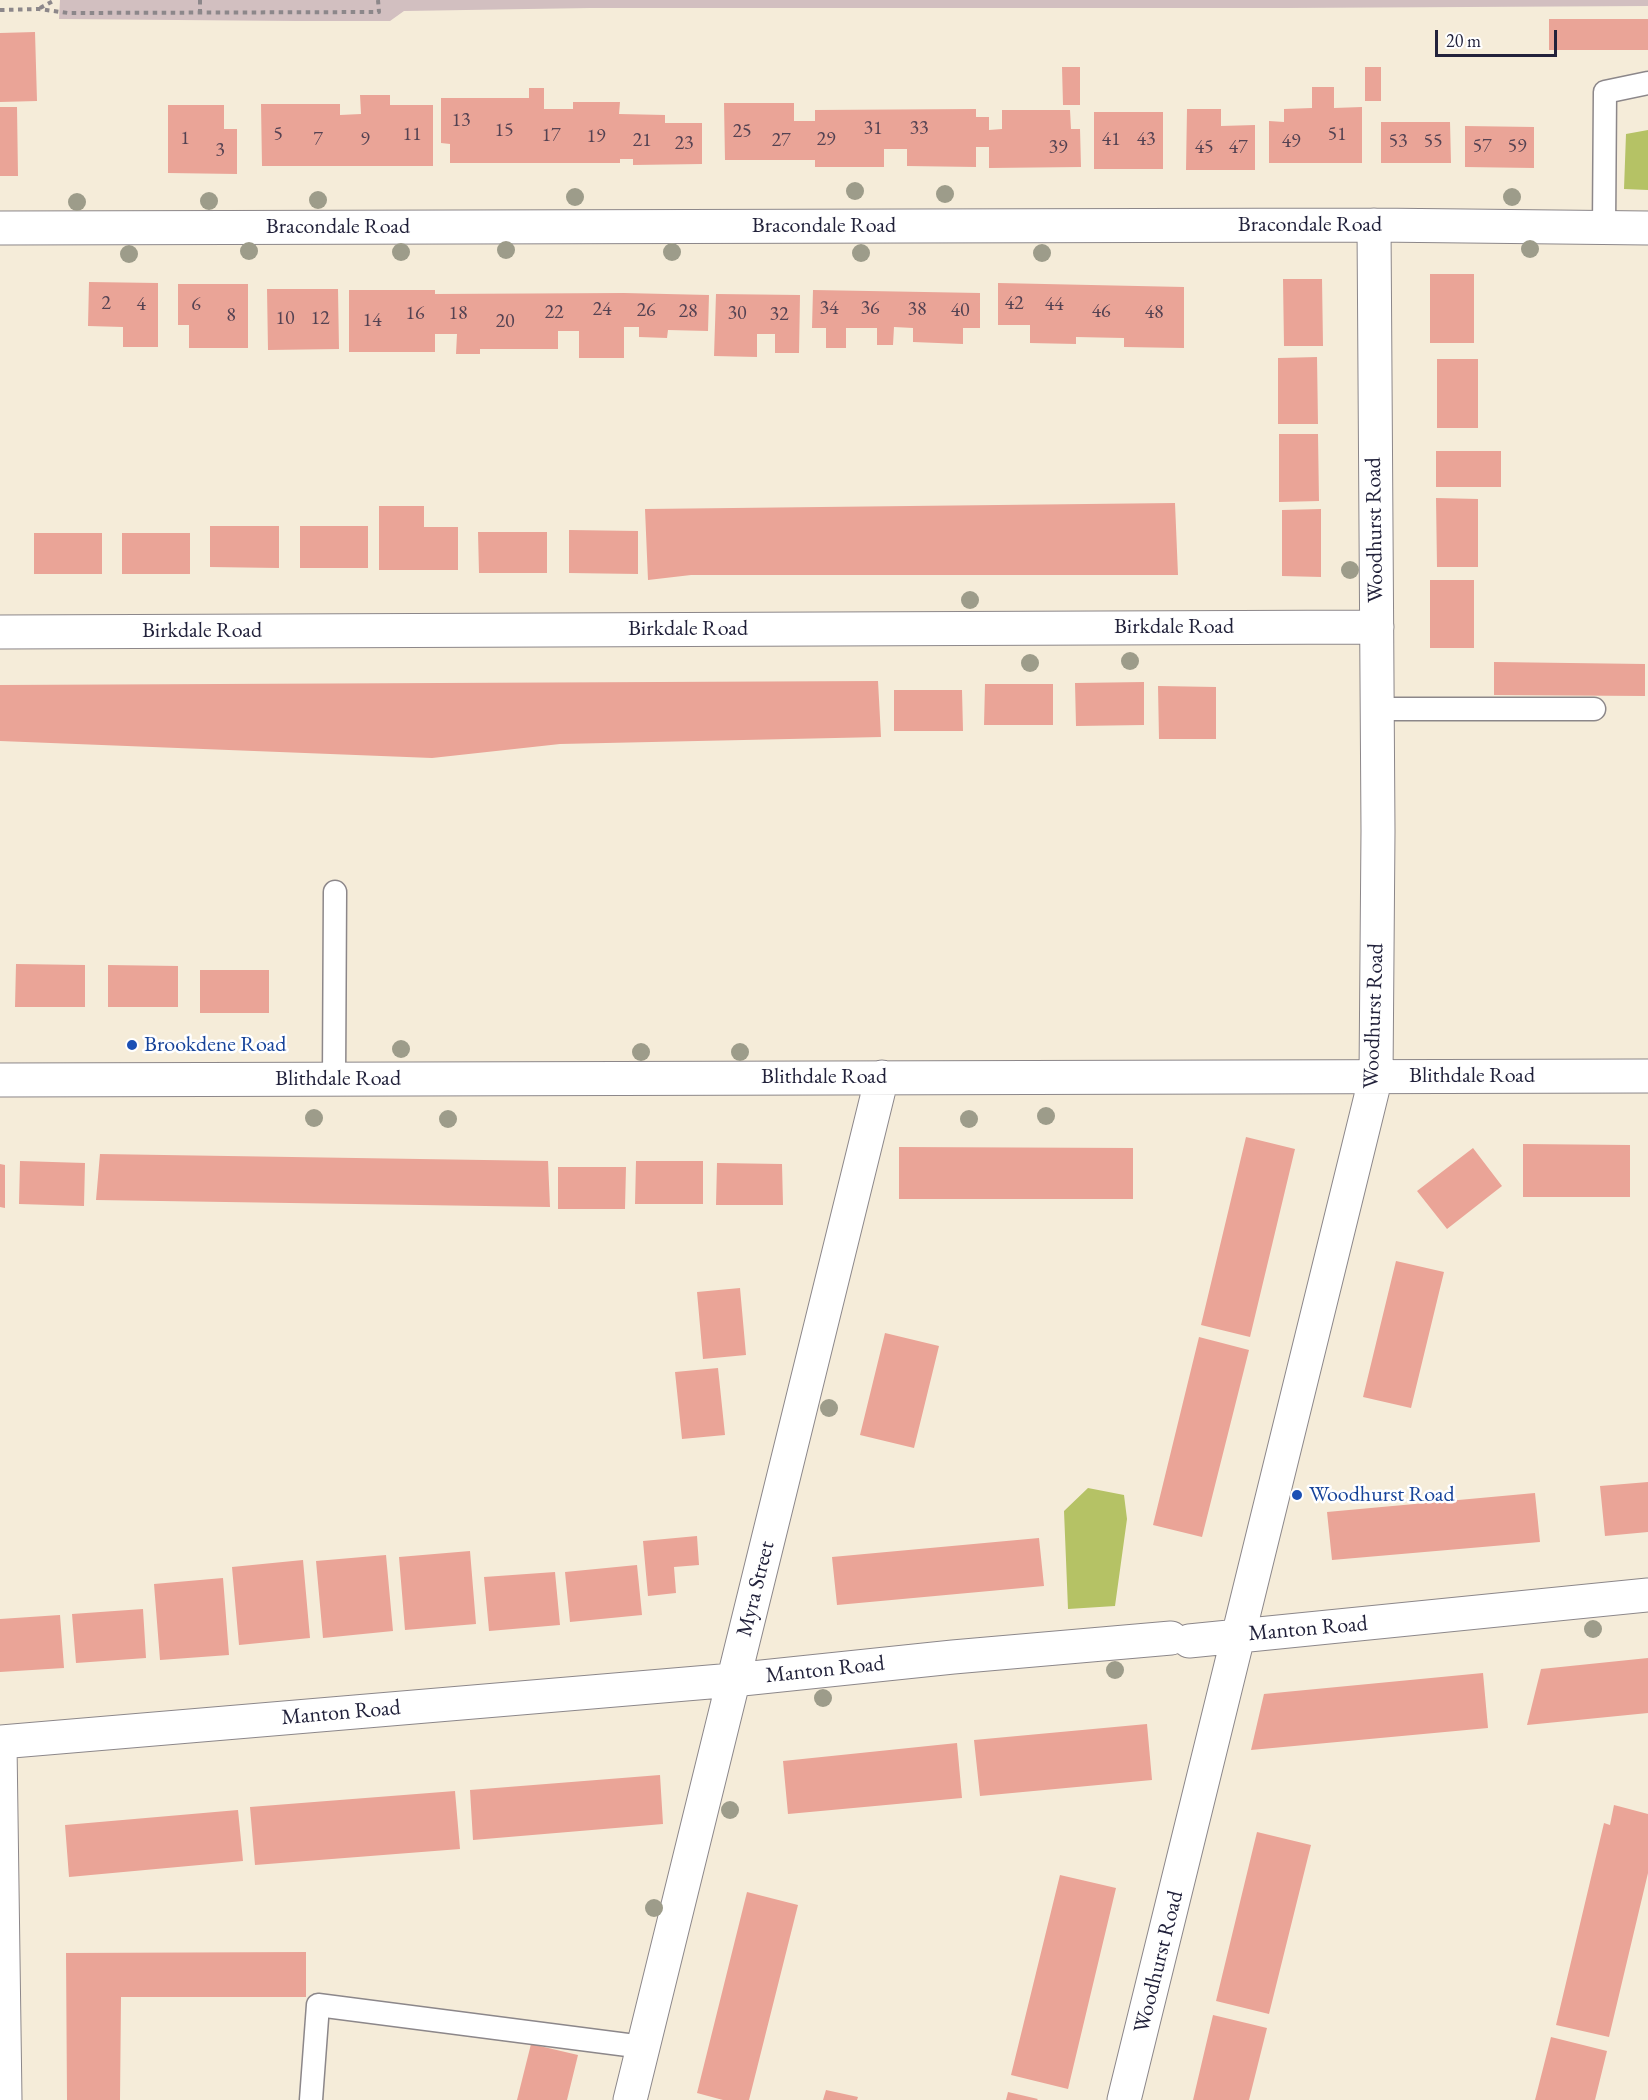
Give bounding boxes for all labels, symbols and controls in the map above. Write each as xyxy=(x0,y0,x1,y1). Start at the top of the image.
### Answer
scale bar xyxy=(1438,18,1560,56)
text: 20 m xyxy=(1446,29,1481,52)
house number: 13 xyxy=(451,109,471,133)
house number: 31 xyxy=(863,117,883,141)
house number: 33 xyxy=(909,117,929,141)
house number: 15 xyxy=(494,119,514,143)
house number: 25 xyxy=(732,120,752,144)
house number: 5 xyxy=(273,123,283,147)
house number: 11 xyxy=(402,123,422,147)
house number: 51 xyxy=(1327,123,1347,147)
house number: 17 xyxy=(541,124,561,148)
house number: 19 xyxy=(586,125,606,149)
house number: 1 xyxy=(180,127,190,151)
house number: 7 xyxy=(313,128,323,152)
house number: 9 xyxy=(360,128,370,152)
house number: 29 xyxy=(816,128,836,152)
house number: 41 xyxy=(1101,128,1121,152)
house number: 43 xyxy=(1136,128,1156,152)
house number: 21 xyxy=(632,129,652,153)
house number: 27 xyxy=(771,129,791,153)
house number: 49 xyxy=(1281,130,1301,154)
house number: 53 xyxy=(1388,130,1408,154)
house number: 55 xyxy=(1423,130,1443,154)
house number: 23 xyxy=(674,132,694,156)
house number: 57 xyxy=(1472,135,1492,159)
house number: 59 xyxy=(1507,135,1527,159)
house number: 39 xyxy=(1048,136,1068,160)
house number: 45 xyxy=(1194,136,1214,160)
house number: 47 xyxy=(1228,136,1248,160)
house number: 3 xyxy=(215,139,225,163)
street label: Bracondale Road xyxy=(1238,212,1382,238)
street label: Bracondale Road xyxy=(752,213,896,239)
street label: Bracondale Road xyxy=(266,214,410,240)
house number: 2 xyxy=(101,292,111,316)
house number: 42 xyxy=(1004,292,1024,316)
house number: 4 xyxy=(136,293,146,317)
house number: 6 xyxy=(191,293,201,317)
house number: 44 xyxy=(1044,293,1064,317)
house number: 34 xyxy=(819,297,839,321)
house number: 36 xyxy=(860,297,880,321)
house number: 24 xyxy=(592,298,612,322)
house number: 38 xyxy=(907,298,927,322)
house number: 26 xyxy=(636,299,656,323)
house number: 40 xyxy=(950,299,970,323)
house number: 28 xyxy=(678,300,698,324)
house number: 46 xyxy=(1091,300,1111,324)
house number: 22 xyxy=(544,301,564,325)
house number: 48 xyxy=(1144,301,1164,325)
house number: 16 xyxy=(405,302,425,326)
house number: 18 xyxy=(448,302,468,326)
house number: 30 xyxy=(727,302,747,326)
house number: 32 xyxy=(769,303,789,327)
house number: 8 xyxy=(226,304,236,328)
house number: 10 xyxy=(275,307,295,331)
house number: 12 xyxy=(310,307,330,331)
house number: 14 xyxy=(362,309,382,333)
house number: 20 xyxy=(495,310,515,334)
street label: Woodhurst Road xyxy=(1361,457,1389,603)
street label: Birkdale Road xyxy=(1114,614,1234,640)
street label: Birkdale Road xyxy=(628,616,748,642)
street label: Birkdale Road xyxy=(142,618,262,644)
street label: Woodhurst Road xyxy=(1358,943,1390,1089)
place label: Brookdene Road xyxy=(144,1032,286,1058)
marker: Brookdene Road xyxy=(125,1038,139,1052)
street label: Blithdale Road xyxy=(1409,1063,1535,1089)
street label: Blithdale Road xyxy=(761,1064,887,1090)
street label: Blithdale Road xyxy=(275,1066,401,1092)
place label: Woodhurst Road xyxy=(1309,1482,1455,1508)
marker: Woodhurst Road xyxy=(1290,1488,1304,1502)
street label: Myra Street xyxy=(731,1539,781,1639)
street label: Manton Road xyxy=(1247,1611,1369,1647)
street label: Manton Road xyxy=(764,1651,886,1689)
street label: Manton Road xyxy=(280,1695,402,1731)
street label: Woodhurst Road xyxy=(1129,1888,1189,2036)

